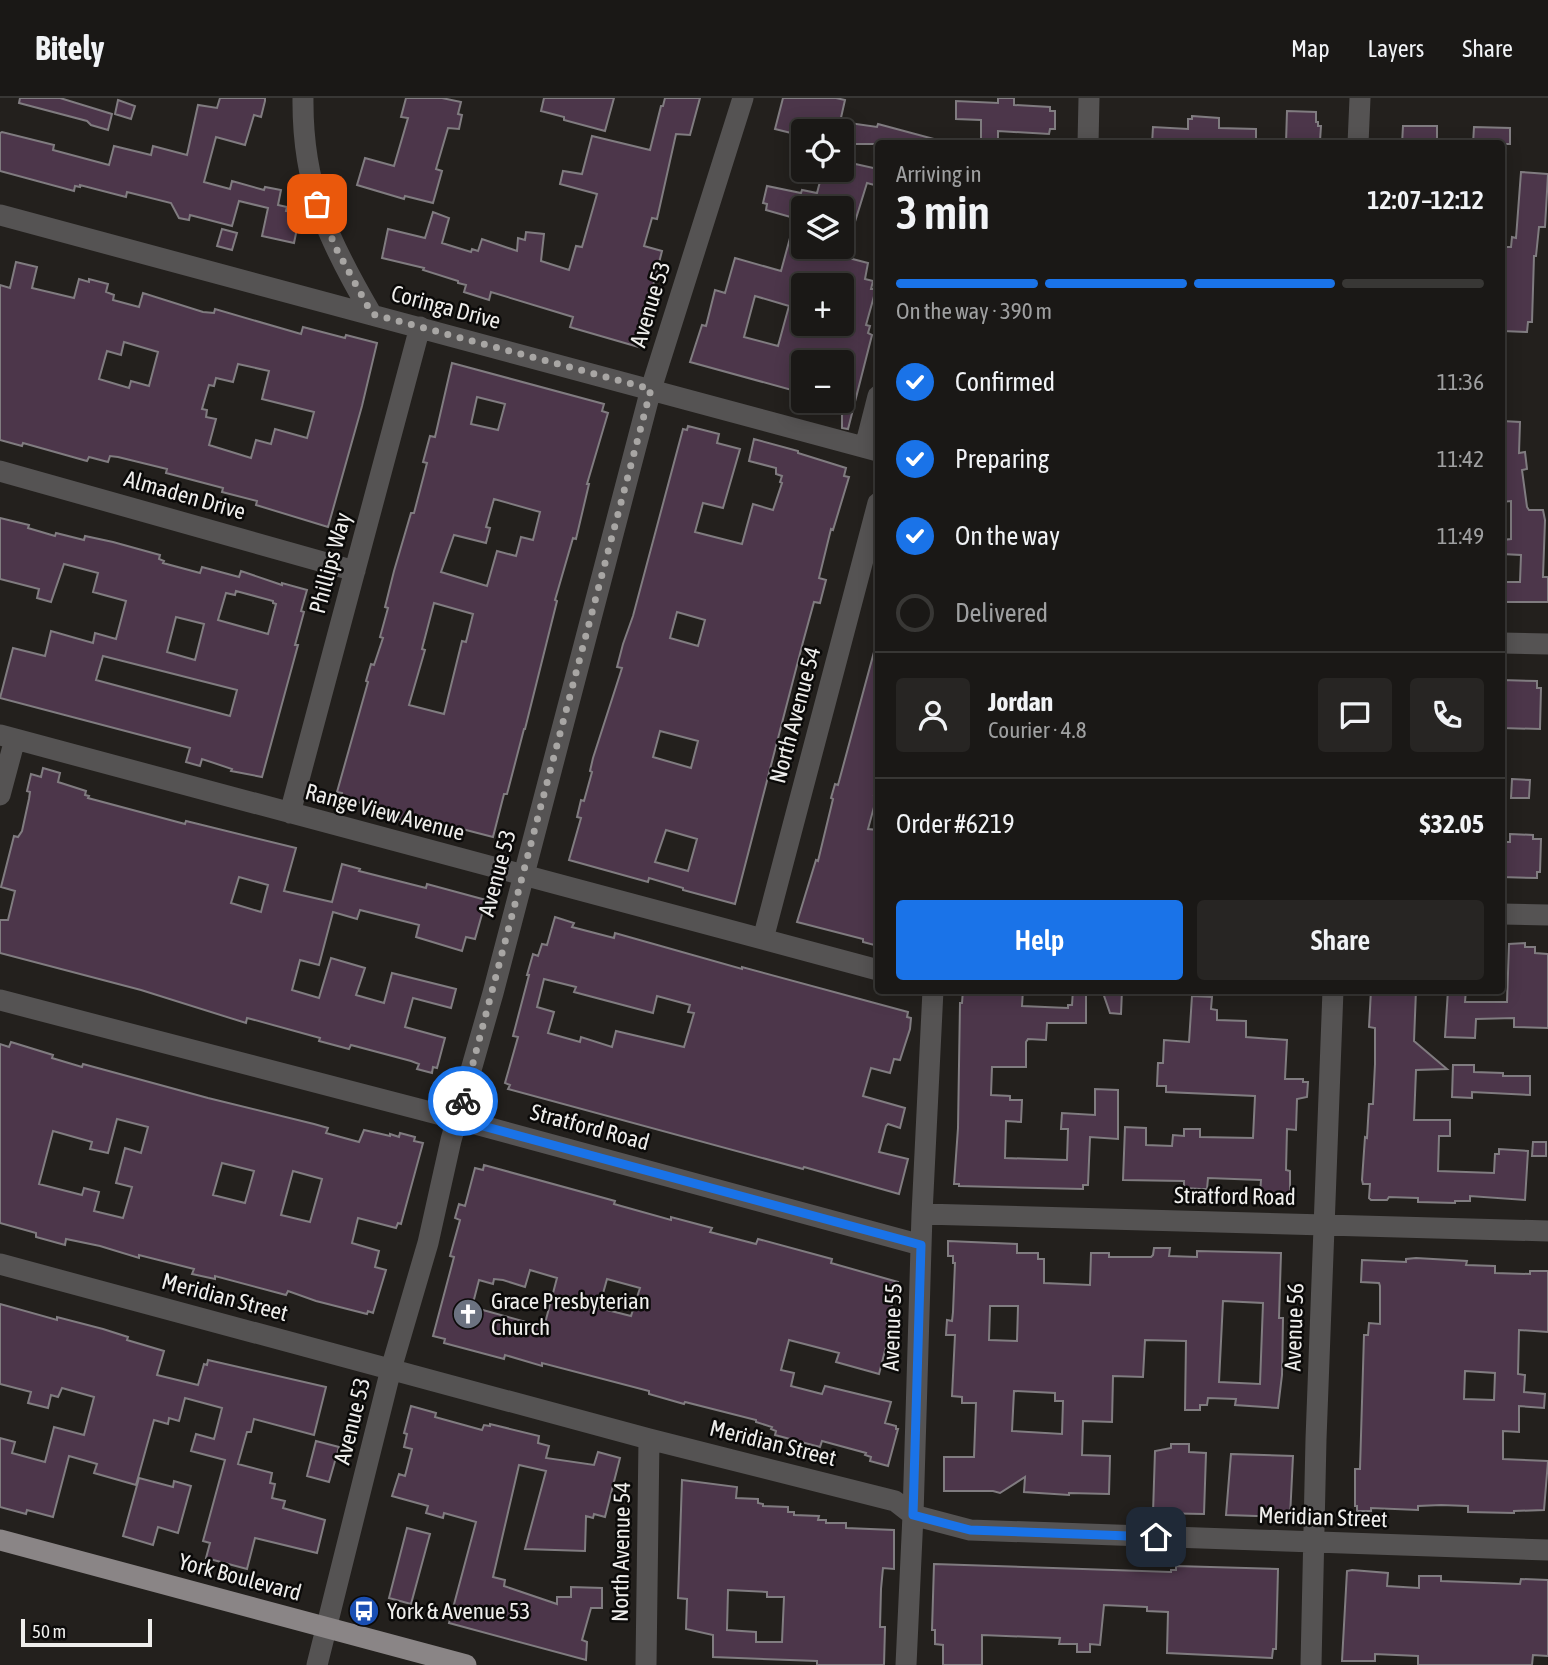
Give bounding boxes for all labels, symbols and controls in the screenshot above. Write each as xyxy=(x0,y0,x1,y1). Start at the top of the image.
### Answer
text: Bitely xyxy=(35,29,104,67)
text: Map xyxy=(1291,35,1330,62)
text: Layers xyxy=(1368,35,1424,62)
text: Share xyxy=(1462,35,1513,62)
map controls xyxy=(791,119,854,413)
button: locate xyxy=(791,119,854,182)
text: Arriving in xyxy=(896,161,982,187)
pin xyxy=(287,174,347,234)
icon: bag xyxy=(298,185,336,223)
text: 12:07–12:12 xyxy=(1367,185,1484,215)
text: 3 min xyxy=(896,186,990,239)
button: layers xyxy=(791,196,854,259)
street label: Avenue 53 xyxy=(625,258,675,350)
button: + xyxy=(791,273,854,336)
street label: Coringa Drive xyxy=(388,280,504,334)
text: On the way · 390 m xyxy=(896,298,1052,324)
button: − xyxy=(791,350,854,413)
icon: check xyxy=(896,363,934,401)
text: Confirmed xyxy=(955,367,1055,397)
text: 11:36 xyxy=(1437,369,1484,395)
icon: check xyxy=(896,440,934,478)
text: Preparing xyxy=(955,444,1049,474)
text: 11:42 xyxy=(1437,446,1484,472)
street label: Almaden Drive xyxy=(121,465,249,525)
street label: Phillips Way xyxy=(304,510,356,616)
icon: check xyxy=(896,517,934,555)
text: On the way xyxy=(955,521,1060,551)
text: 11:49 xyxy=(1437,523,1484,549)
text: Delivered xyxy=(955,598,1048,628)
street label: North Avenue 54 xyxy=(764,644,826,786)
button: person xyxy=(896,678,970,752)
button: chat xyxy=(1318,678,1392,752)
button: phone xyxy=(1410,678,1484,752)
text: Jordan xyxy=(988,687,1053,717)
text: Courier · 4.8 xyxy=(988,717,1087,743)
street label: Range View Avenue xyxy=(303,778,467,846)
text: Order #6219 xyxy=(896,809,1015,839)
text: $32.05 xyxy=(1420,809,1484,839)
street label: Avenue 53 xyxy=(473,827,521,919)
button: Help xyxy=(896,900,1183,980)
button: Share xyxy=(1197,900,1484,980)
courier xyxy=(428,1066,498,1136)
icon: bike xyxy=(444,1082,482,1120)
street label: Stratford Road xyxy=(528,1099,652,1155)
street label: Stratford Road xyxy=(1174,1182,1296,1210)
street label: Meridian Street xyxy=(159,1268,291,1326)
street label: Avenue 55 xyxy=(877,1282,907,1372)
street label: Avenue 56 xyxy=(1279,1282,1309,1372)
place label: Grace Presbyterian Church xyxy=(491,1288,650,1340)
church icon: Grace Presbyterian Church xyxy=(451,1297,485,1331)
street label: Avenue 53 xyxy=(329,1375,375,1467)
street label: Meridian Street xyxy=(707,1415,839,1471)
street label: North Avenue 54 xyxy=(607,1482,635,1622)
street label: Meridian Street xyxy=(1258,1502,1388,1532)
pin xyxy=(1126,1507,1186,1567)
icon: home xyxy=(1137,1518,1175,1556)
street label: York Boulevard xyxy=(176,1548,304,1606)
bus stop icon: York & Avenue 53 xyxy=(347,1594,381,1628)
place label: York & Avenue 53 xyxy=(387,1598,530,1624)
scale bar xyxy=(21,1616,152,1648)
text: 50 m xyxy=(32,1620,66,1642)

